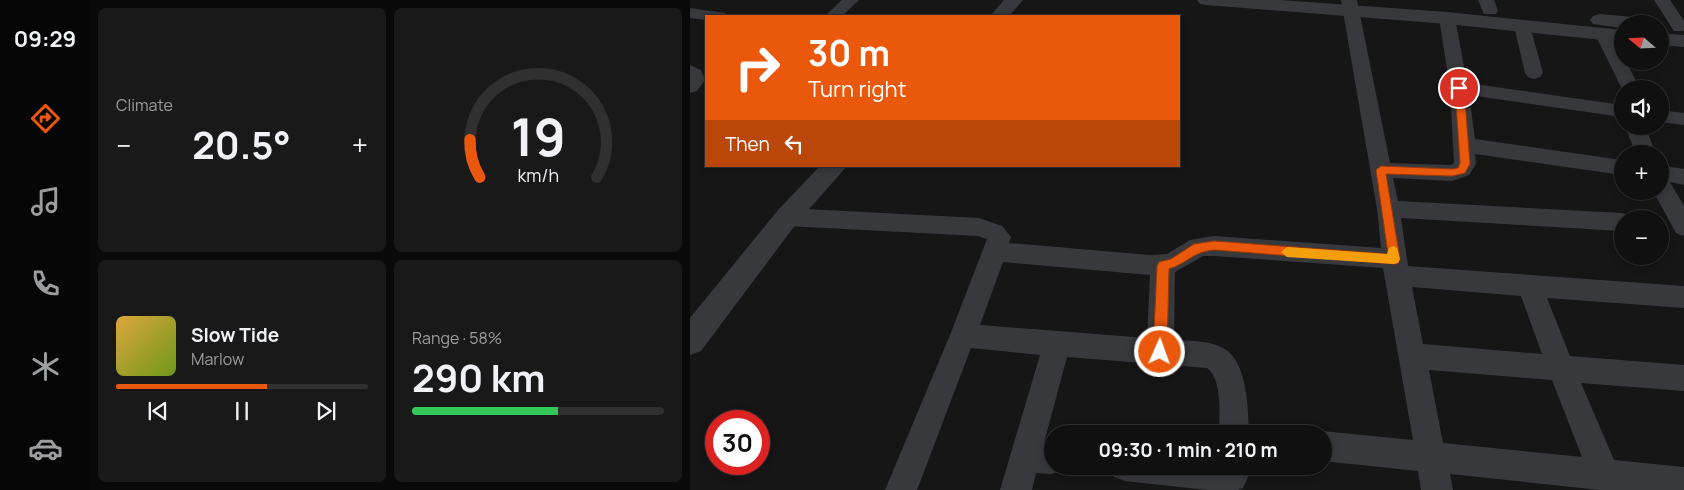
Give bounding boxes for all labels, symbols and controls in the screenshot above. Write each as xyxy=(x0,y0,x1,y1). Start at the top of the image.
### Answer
north arrow xyxy=(1614,15,1669,70)
map controls xyxy=(1614,15,1669,265)
text: 09:29 xyxy=(14,24,76,54)
text: 30 m xyxy=(808,29,890,77)
icon: right xyxy=(725,35,790,100)
pin xyxy=(1438,67,1480,109)
text: Turn right xyxy=(808,74,906,104)
icon: arrive xyxy=(1445,74,1473,102)
button: sound xyxy=(1614,80,1669,135)
text: Climate xyxy=(116,94,173,116)
icon: directions xyxy=(28,101,63,136)
text: 19 xyxy=(510,101,566,172)
text: 20.5° xyxy=(192,118,291,170)
text: − xyxy=(116,126,131,164)
text: + xyxy=(352,126,368,164)
icon: left xyxy=(780,130,808,158)
text: Then xyxy=(725,131,770,157)
button: + xyxy=(1614,145,1669,200)
text: km/h xyxy=(517,163,559,187)
icon: music xyxy=(28,184,63,219)
button: − xyxy=(1614,210,1669,265)
icon: phone xyxy=(28,266,63,301)
text: Slow Tide xyxy=(191,322,279,348)
position arrow xyxy=(1133,325,1185,377)
text: Range · 58% xyxy=(412,327,502,349)
text: Marlow xyxy=(191,348,244,370)
icon: climate xyxy=(28,349,63,384)
text: 290 km xyxy=(412,351,545,403)
icon: previous xyxy=(144,397,172,425)
icon: pause xyxy=(228,397,256,425)
icon: next xyxy=(312,397,340,425)
speed limit sign: 30 xyxy=(705,410,770,475)
icon: car xyxy=(28,431,63,466)
text: 09:30 · 1 min · 210 m xyxy=(1098,437,1278,463)

